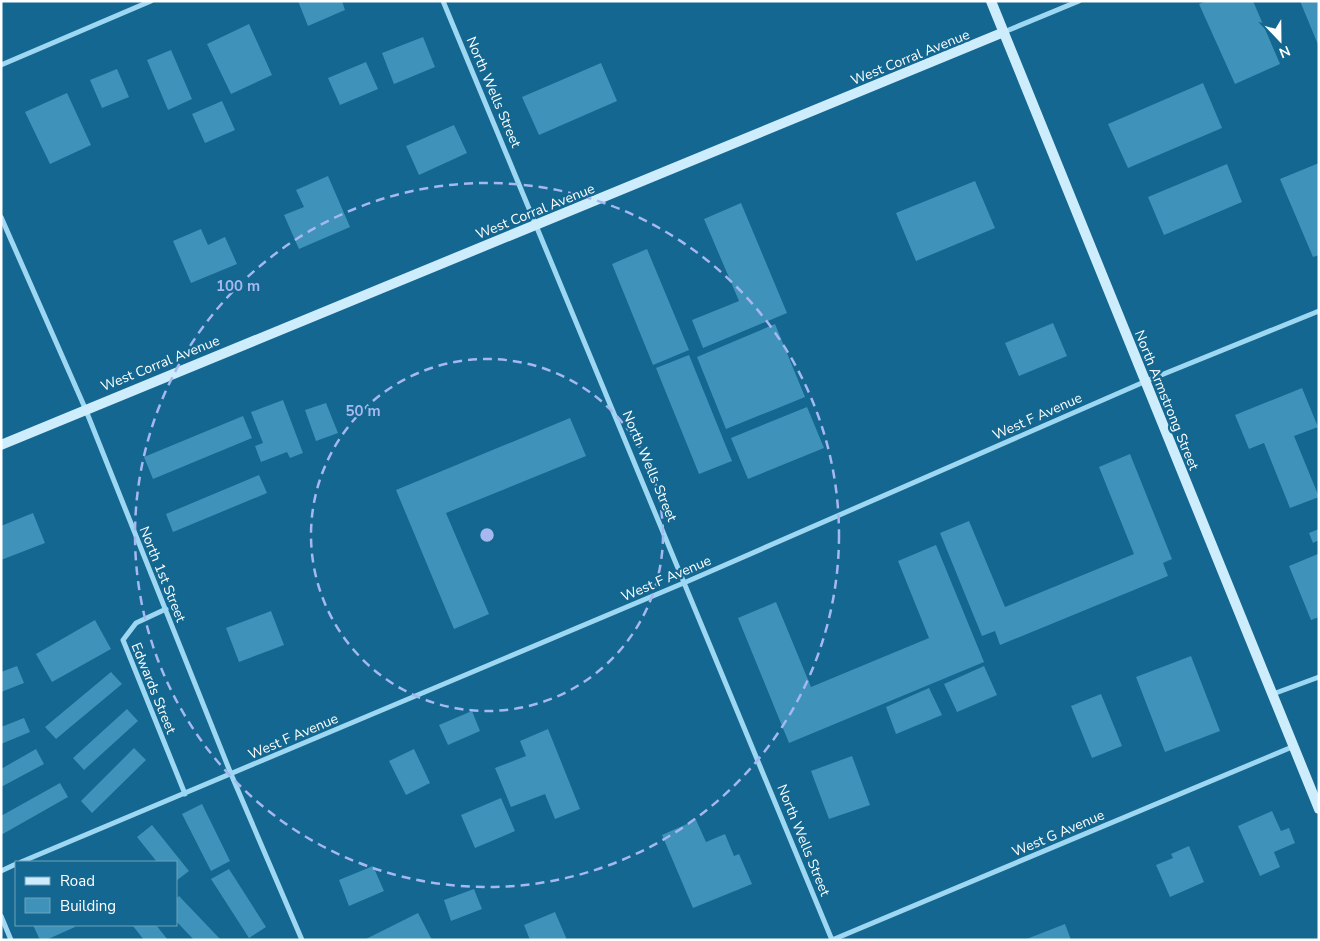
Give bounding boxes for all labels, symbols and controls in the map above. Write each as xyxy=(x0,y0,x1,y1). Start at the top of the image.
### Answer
north arrow xyxy=(1255,15,1305,65)
street label: West Corral Avenue xyxy=(848,25,972,90)
street label: North Wells Street xyxy=(462,34,526,151)
text: N xyxy=(1276,41,1293,62)
street label: West Corral Avenue xyxy=(473,179,597,244)
text: 100 m xyxy=(216,276,260,296)
street label: North Armstrong Street xyxy=(1130,327,1203,473)
street label: West Corral Avenue xyxy=(98,331,222,396)
street label: West F Avenue xyxy=(989,388,1085,445)
text: 50 m xyxy=(345,401,381,421)
street label: North Wells Street xyxy=(618,408,682,525)
street label: North 1st Street xyxy=(135,523,190,625)
centre of rings xyxy=(478,526,496,544)
street label: West F Avenue xyxy=(618,551,714,606)
street label: Edwards Street xyxy=(127,640,181,737)
street label: West F Avenue xyxy=(245,709,341,764)
street label: North Wells Street xyxy=(772,782,835,899)
street label: West G Avenue xyxy=(1009,805,1107,861)
legend xyxy=(15,861,178,926)
text: Road xyxy=(60,871,95,891)
text: Building xyxy=(60,896,116,916)

